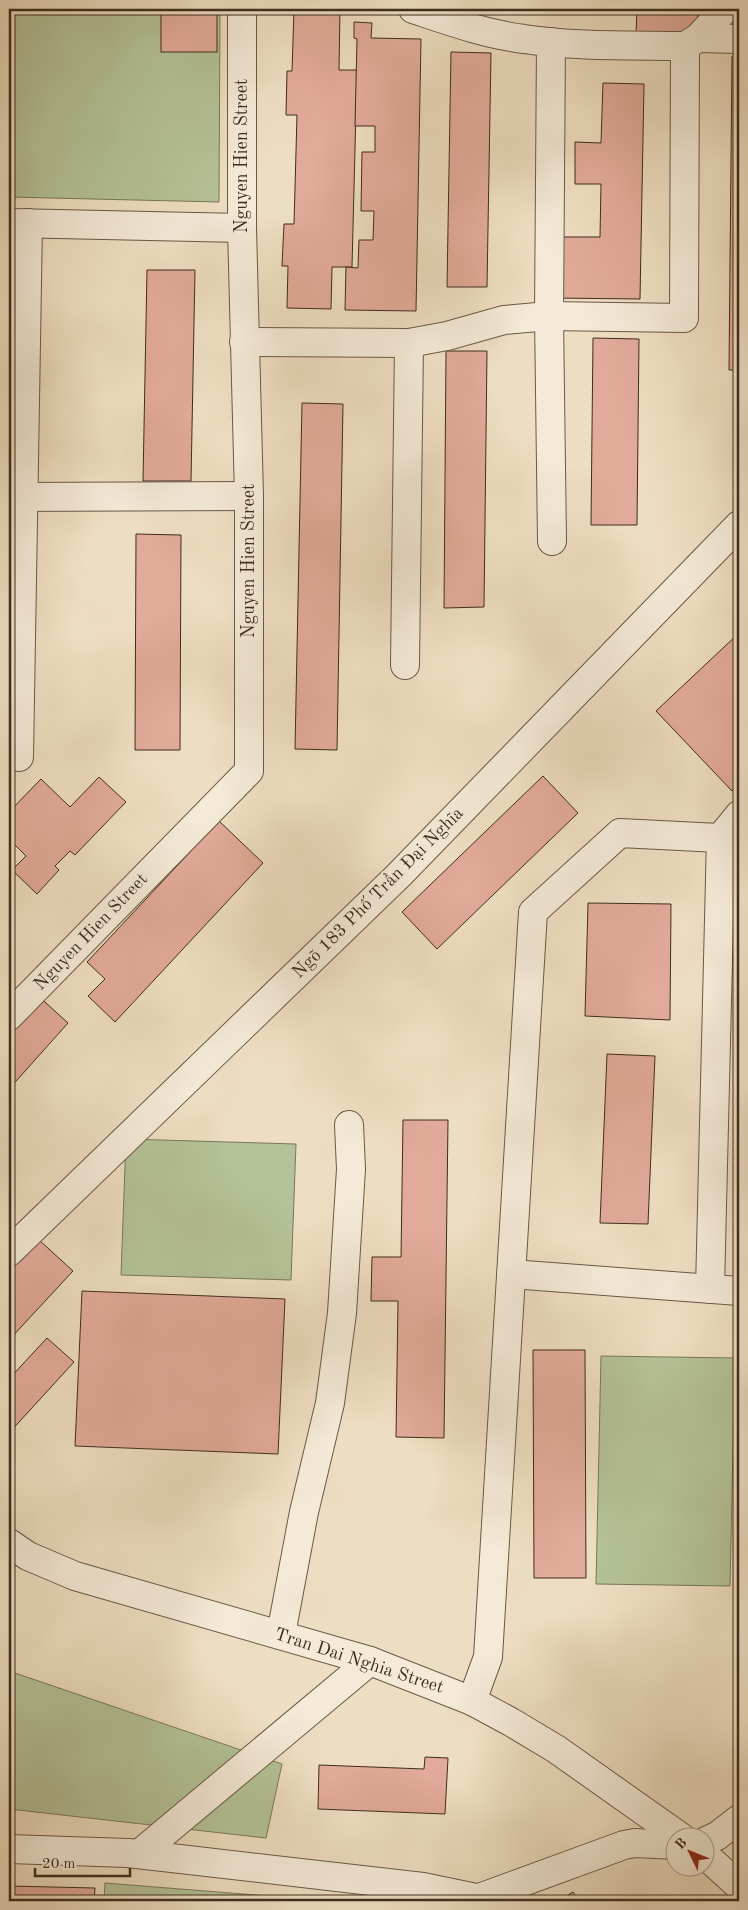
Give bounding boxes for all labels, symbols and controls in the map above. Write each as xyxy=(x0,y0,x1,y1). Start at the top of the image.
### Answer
street label: Nguyen Hien Street xyxy=(233,79,251,233)
street label: Nguyen Hien Street xyxy=(240,484,258,638)
street label: Ngõ 183 Phố Trần Đại Nghĩa xyxy=(287,802,467,982)
street label: Nguyen Hien Street xyxy=(31,870,151,994)
street label: Tran Dai Nghia Street xyxy=(272,1625,446,1697)
north arrow xyxy=(666,1828,716,1878)
text: B xyxy=(673,1835,690,1852)
scale bar xyxy=(35,1845,130,1877)
text: 20 m xyxy=(42,1857,76,1872)

